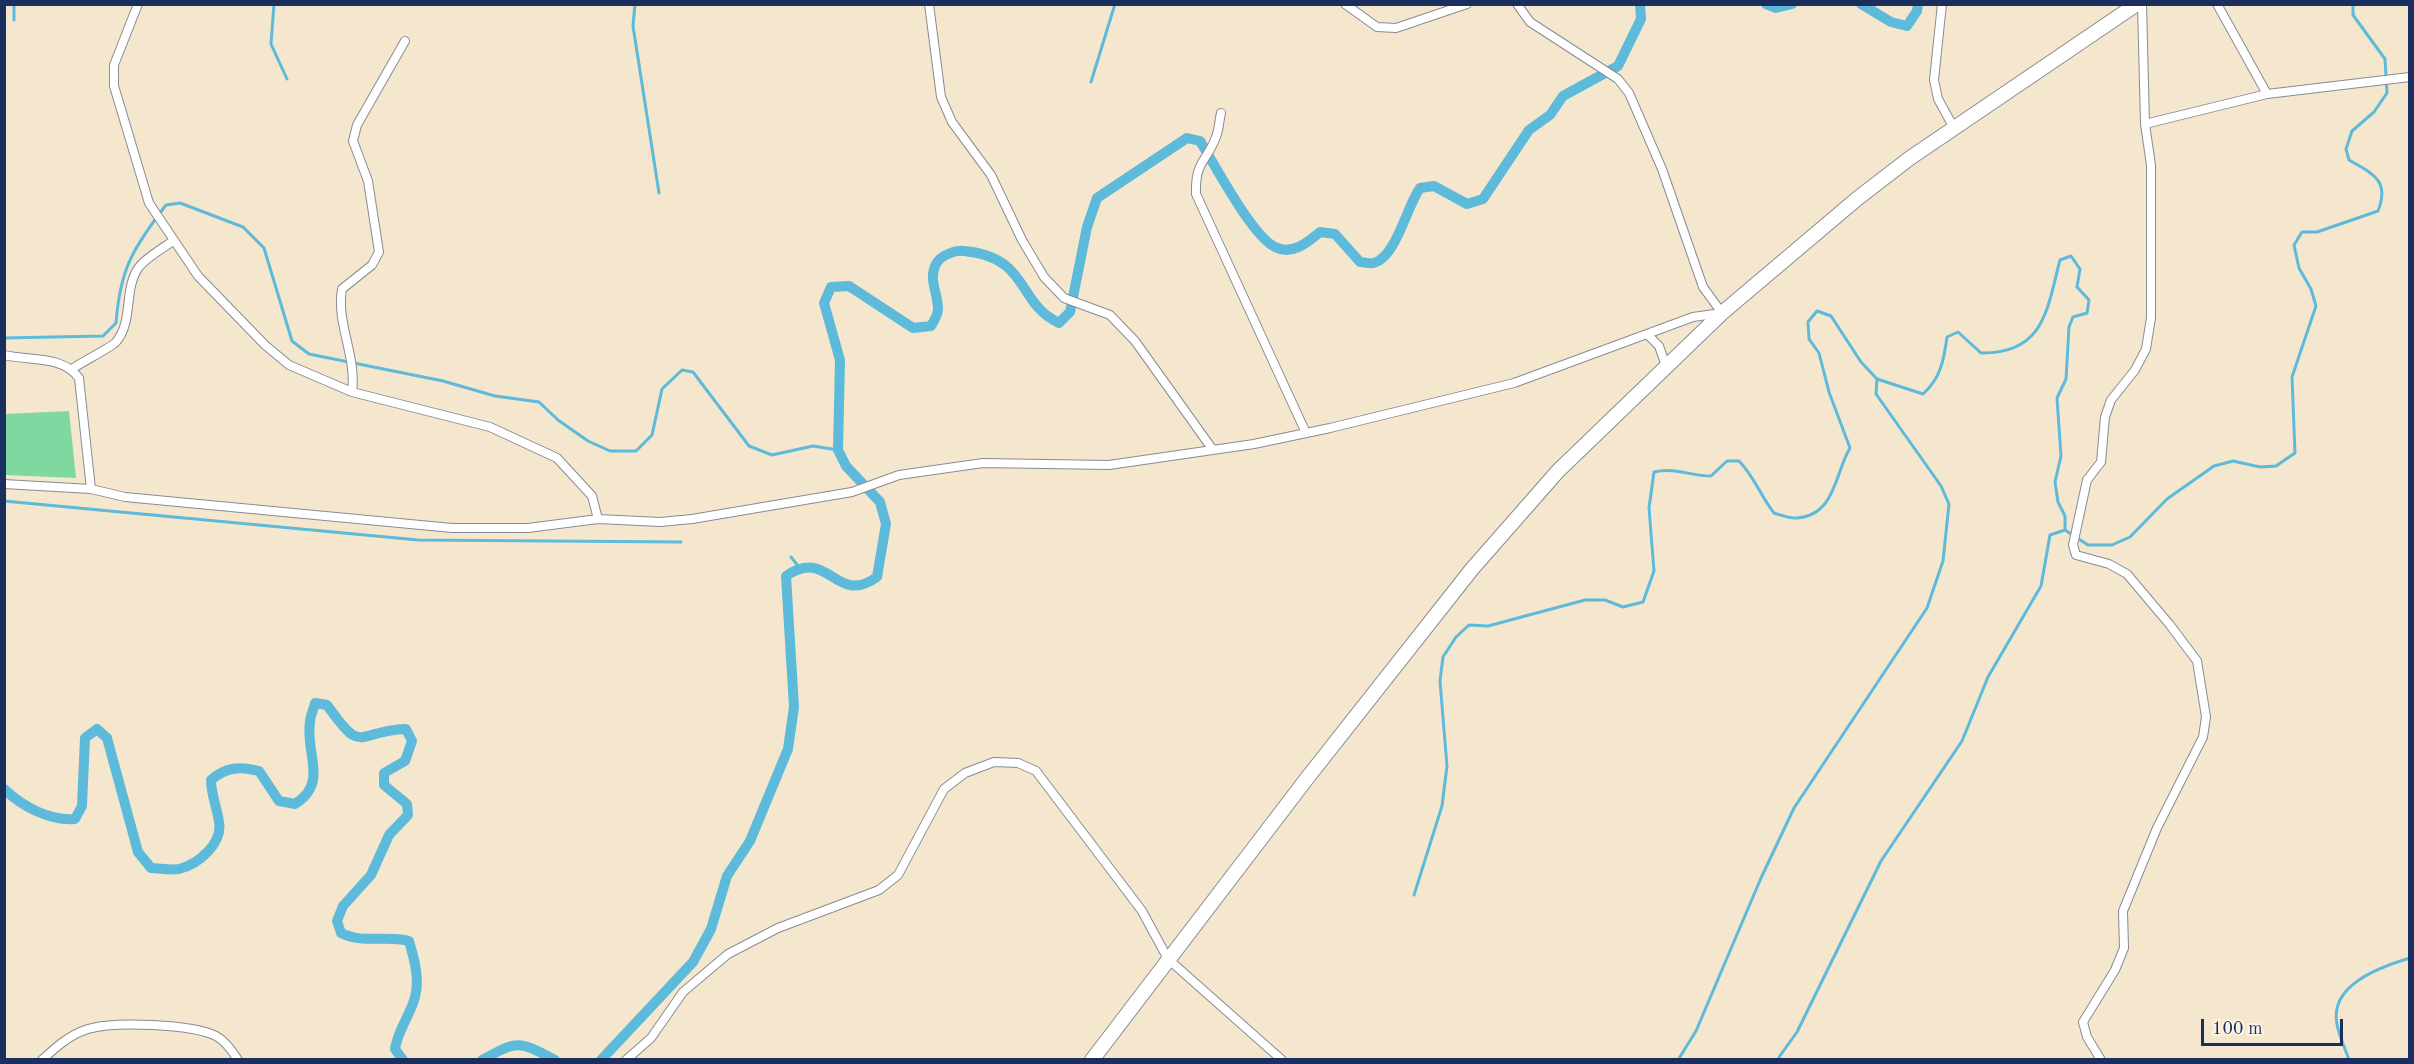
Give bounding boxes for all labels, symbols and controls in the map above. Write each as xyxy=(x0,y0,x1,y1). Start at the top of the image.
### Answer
scale bar xyxy=(2204,1007,2346,1045)
text: 100 m xyxy=(2212,1020,2263,1038)

